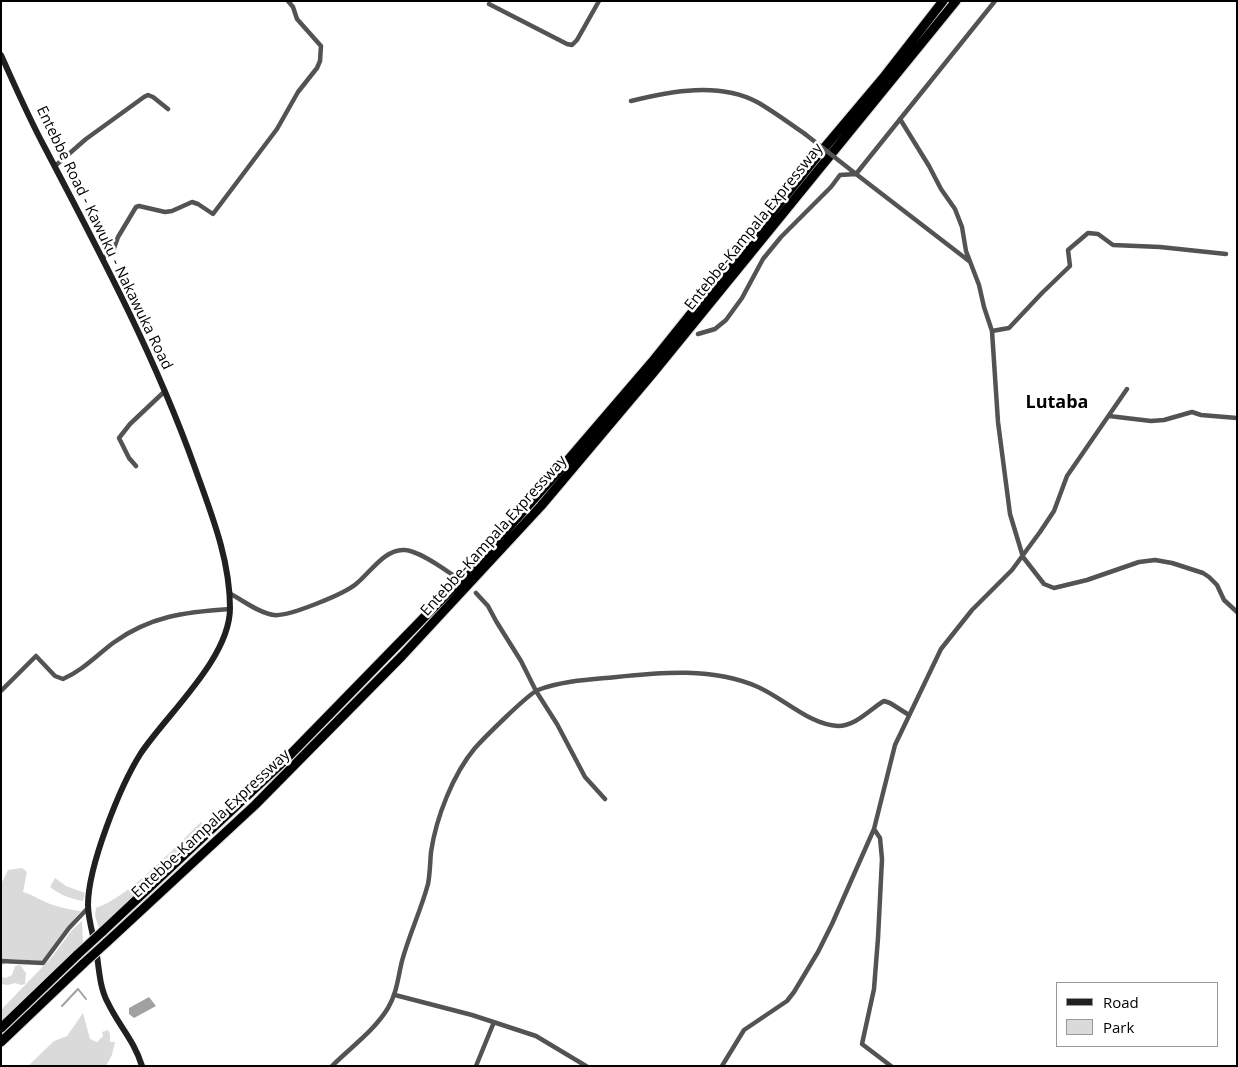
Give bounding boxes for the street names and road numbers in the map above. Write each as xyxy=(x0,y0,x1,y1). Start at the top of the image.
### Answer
street label: Entebbe Road - Kawuku - Nakawuka Road xyxy=(32,103,176,373)
street label: Entebbe-Kampala Expressway xyxy=(681,140,827,314)
street label: Entebbe-Kampala Expressway xyxy=(417,452,571,620)
street label: Entebbe-Kampala Expressway xyxy=(128,746,294,902)

